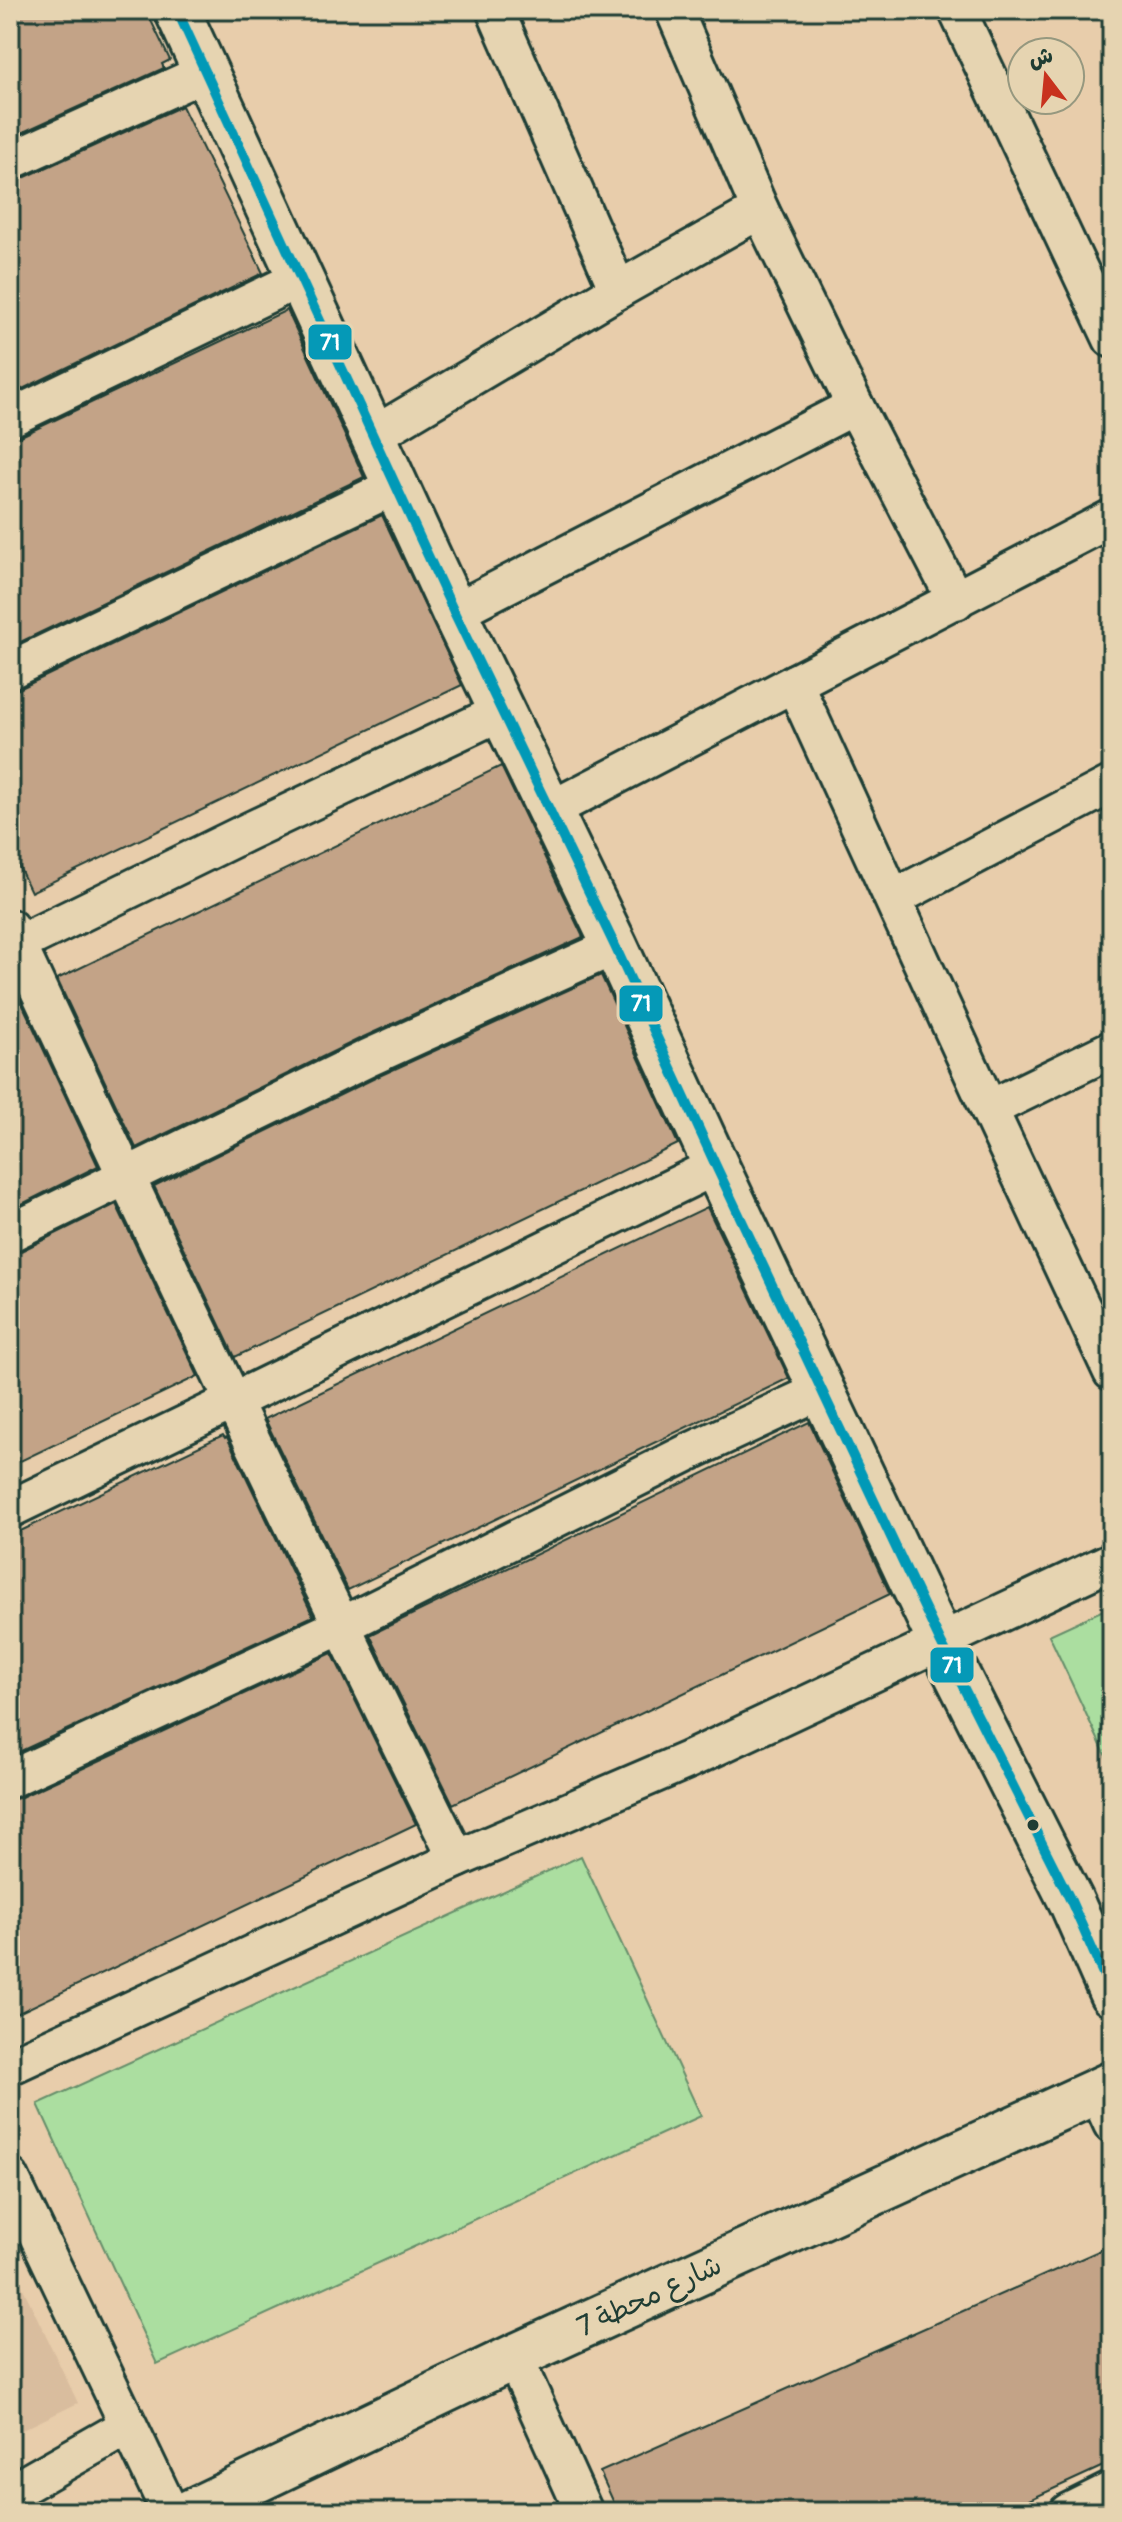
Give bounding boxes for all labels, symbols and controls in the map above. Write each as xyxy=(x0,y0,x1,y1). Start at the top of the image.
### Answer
north arrow xyxy=(1006,36,1086,116)
text: ش xyxy=(1025,41,1056,75)
line badge: 71 xyxy=(307,323,353,361)
text: 71 xyxy=(320,329,340,357)
line badge: 71 xyxy=(618,984,664,1023)
text: 71 xyxy=(631,990,651,1018)
line badge: 71 xyxy=(929,1646,975,1684)
text: 71 xyxy=(942,1652,962,1680)
unlabelled marker xyxy=(1025,1817,1041,1833)
street label: شارع محطة 7 xyxy=(572,2248,728,2346)

